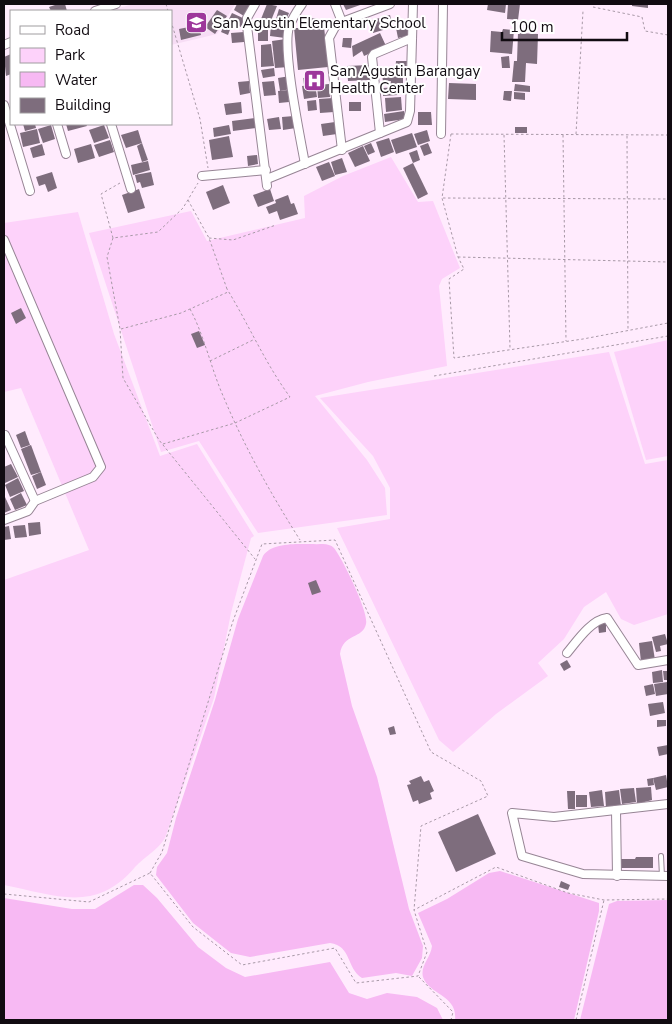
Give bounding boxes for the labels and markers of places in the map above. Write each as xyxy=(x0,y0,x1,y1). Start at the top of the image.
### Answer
school or university icon: San Agustin Elementary School xyxy=(185,11,209,35)
place label: San Agustin Elementary School xyxy=(213,13,426,33)
place label: San Agustin Barangay Health Center xyxy=(330,61,480,98)
hospital icon: San Agustin Barangay Health Center xyxy=(302,68,326,92)

